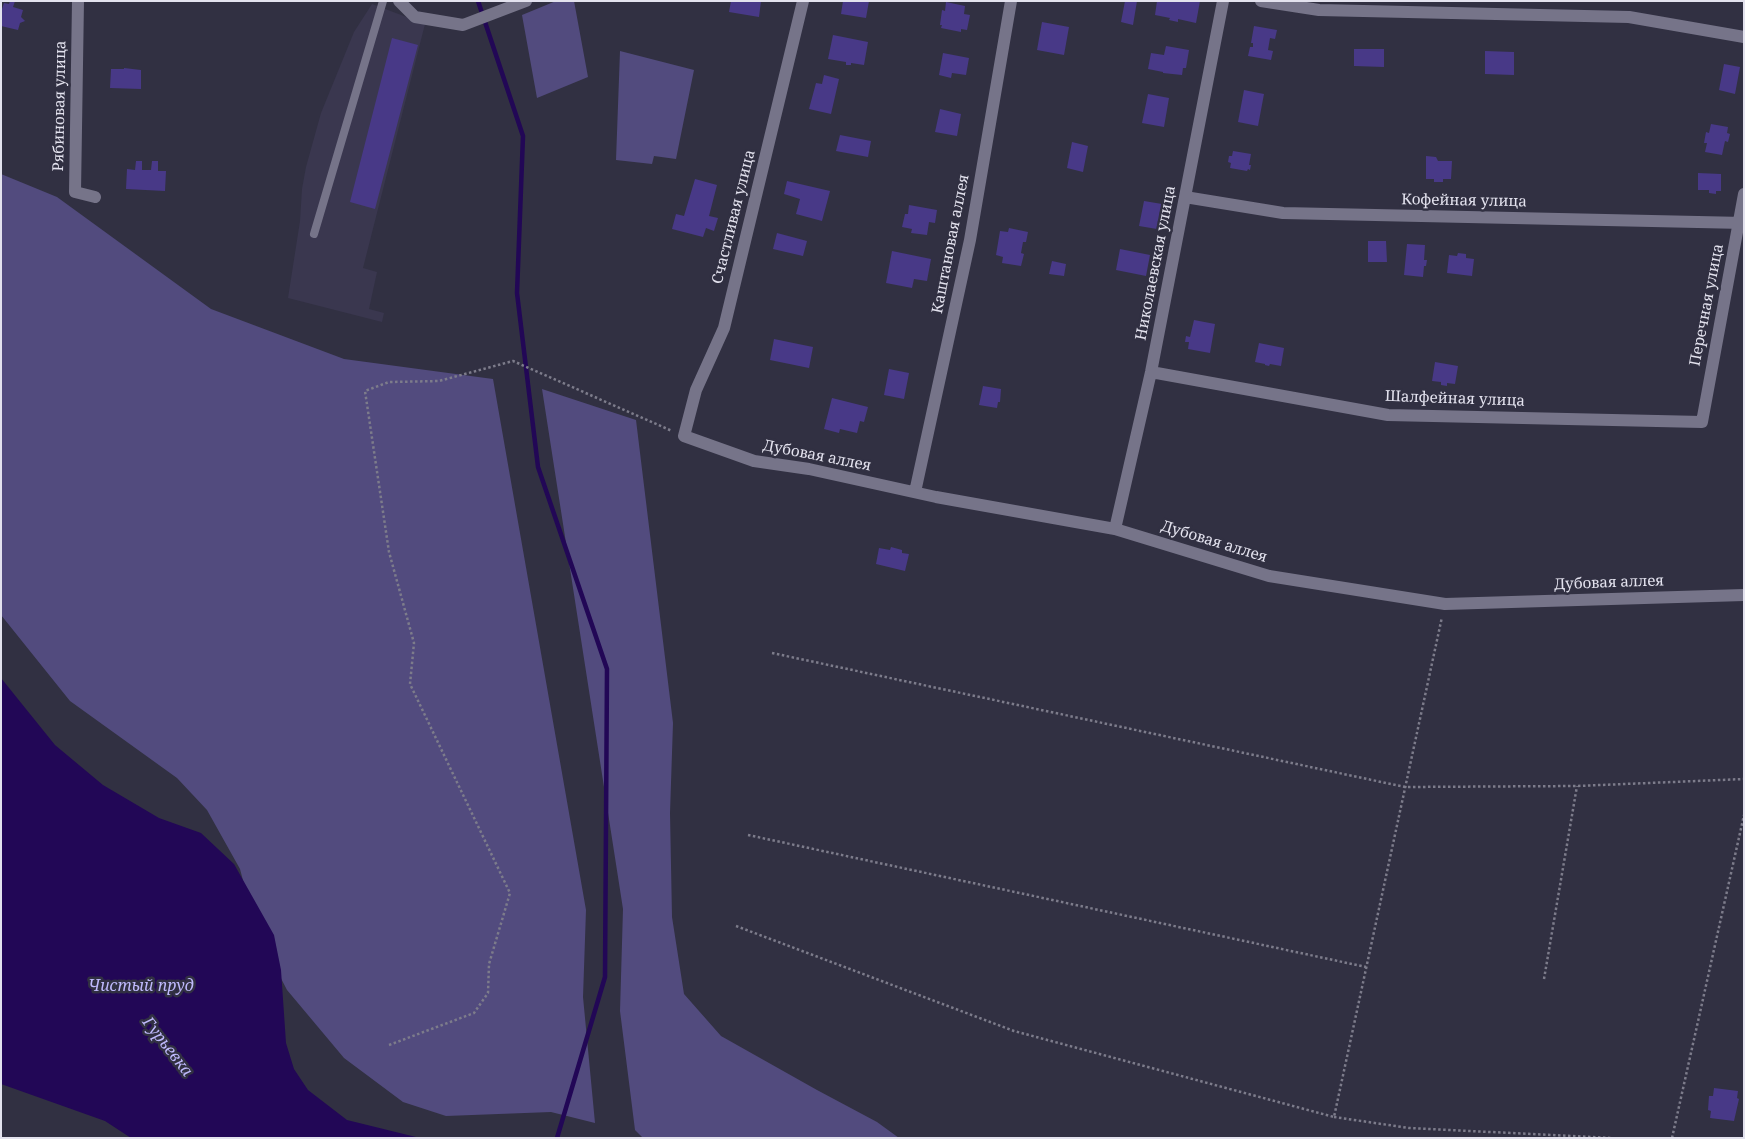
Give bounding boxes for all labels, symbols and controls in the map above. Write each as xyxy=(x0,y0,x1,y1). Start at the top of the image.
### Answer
street label: Рябиновая улица xyxy=(50,40,70,172)
street label: Счастливая улица xyxy=(709,148,759,286)
street label: Каштановая аллея xyxy=(929,173,973,315)
street label: Николаевская улица xyxy=(1132,184,1180,342)
street label: Кофейная улица xyxy=(1401,191,1527,211)
street label: Перечная улица xyxy=(1686,242,1728,368)
street label: Шалфейная улица xyxy=(1385,388,1525,410)
street label: Дубовая аллея xyxy=(761,437,873,475)
street label: Дубовая аллея xyxy=(1159,517,1269,567)
street label: Дубовая аллея xyxy=(1554,572,1664,594)
water label: Чистый пруд xyxy=(88,976,194,996)
water label: Гурьевка xyxy=(138,1013,196,1081)

